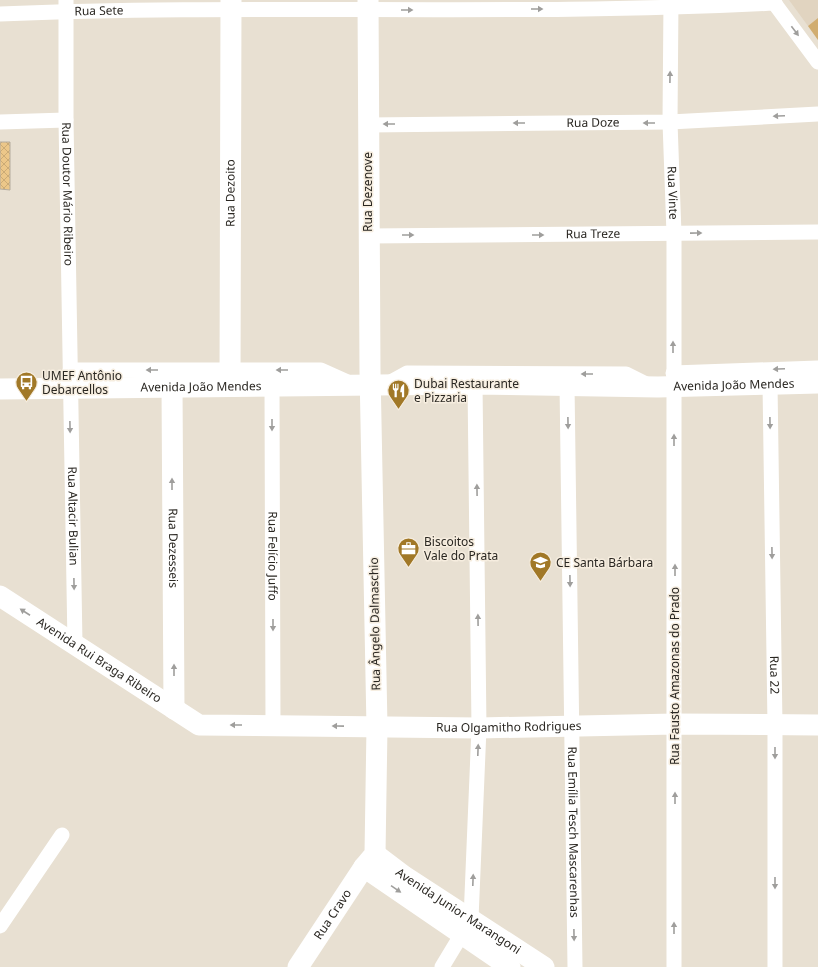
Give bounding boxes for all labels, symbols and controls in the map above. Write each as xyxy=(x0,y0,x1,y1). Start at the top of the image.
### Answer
street label: Rua Sete xyxy=(74,1,124,19)
one-way arrow xyxy=(531,6,544,12)
one-way arrow xyxy=(401,7,414,13)
one-way arrow xyxy=(791,25,799,36)
one-way arrow xyxy=(667,71,674,83)
one-way arrow xyxy=(773,112,785,119)
street label: Rua Doze xyxy=(566,113,620,131)
one-way arrow xyxy=(643,119,655,126)
one-way arrow xyxy=(513,120,525,127)
one-way arrow xyxy=(383,121,395,128)
street label: Rua Doutor Mário Ribeiro xyxy=(58,122,78,266)
street label: Rua Dezenove xyxy=(359,152,376,232)
street label: Rua Dezoito xyxy=(221,159,239,227)
street label: Rua Vinte xyxy=(664,166,682,220)
street label: Rua Treze xyxy=(566,225,621,242)
one-way arrow xyxy=(690,230,702,237)
one-way arrow xyxy=(402,232,415,238)
one-way arrow xyxy=(532,232,545,238)
one-way arrow xyxy=(670,340,676,353)
one-way arrow xyxy=(772,366,785,372)
place label: UMEF Antônio Debarcellos xyxy=(42,367,122,398)
one-way arrow xyxy=(145,367,158,373)
one-way arrow xyxy=(275,367,288,373)
bus stop icon: UMEF Antônio Debarcellos xyxy=(13,370,39,403)
one-way arrow xyxy=(580,371,593,377)
place label: Dubai Restaurante e Pizzaria xyxy=(414,375,519,406)
street label: Avenida João Mendes xyxy=(673,375,795,395)
street label: Avenida João Mendes xyxy=(140,377,262,396)
restaurant icon: Dubai Restaurante e Pizzaria xyxy=(386,378,412,411)
one-way arrow xyxy=(565,417,571,430)
one-way arrow xyxy=(767,417,774,429)
one-way arrow xyxy=(269,419,275,432)
one-way arrow xyxy=(67,421,74,433)
one-way arrow xyxy=(671,433,677,446)
street label: Rua Altacir Bulian xyxy=(64,466,83,566)
one-way arrow xyxy=(169,477,175,490)
one-way arrow xyxy=(473,484,480,496)
street label: Rua Dezesseis xyxy=(165,508,182,588)
street label: Rua Felício Juffo xyxy=(264,511,282,601)
place label: Biscoitos Vale do Prata xyxy=(424,533,498,564)
office icon: Biscoitos Vale do Prata xyxy=(395,536,421,569)
one-way arrow xyxy=(769,547,775,560)
school or university icon: CE Santa Bárbara xyxy=(527,550,553,583)
place label: CE Santa Bárbara xyxy=(556,554,653,571)
street label: Rua Ângelo Dalmaschio xyxy=(365,557,384,691)
one-way arrow xyxy=(672,563,678,576)
one-way arrow xyxy=(567,575,573,588)
one-way arrow xyxy=(70,578,77,590)
street label: Rua Fausto Amazonas do Prado xyxy=(666,587,683,765)
one-way arrow xyxy=(20,608,30,616)
street label: Avenida Rui Braga Ribeiro xyxy=(33,613,165,707)
one-way arrow xyxy=(475,613,481,626)
one-way arrow xyxy=(270,619,276,632)
street label: Rua 22 xyxy=(766,656,784,694)
one-way arrow xyxy=(171,663,177,676)
street label: Rua Olgamitho Rodrigues xyxy=(436,717,582,736)
one-way arrow xyxy=(229,722,242,728)
one-way arrow xyxy=(331,723,344,729)
one-way arrow xyxy=(475,744,482,756)
street label: Rua Emília Tesch Mascarenhas xyxy=(564,746,583,918)
one-way arrow xyxy=(772,747,778,760)
one-way arrow xyxy=(672,791,678,804)
street label: Avenida Junior Marangoni xyxy=(392,864,525,958)
one-way arrow xyxy=(470,873,476,886)
one-way arrow xyxy=(772,877,778,890)
one-way arrow xyxy=(391,885,401,893)
street label: Rua Cravo xyxy=(309,886,355,943)
one-way arrow xyxy=(671,922,678,934)
one-way arrow xyxy=(571,929,577,942)

